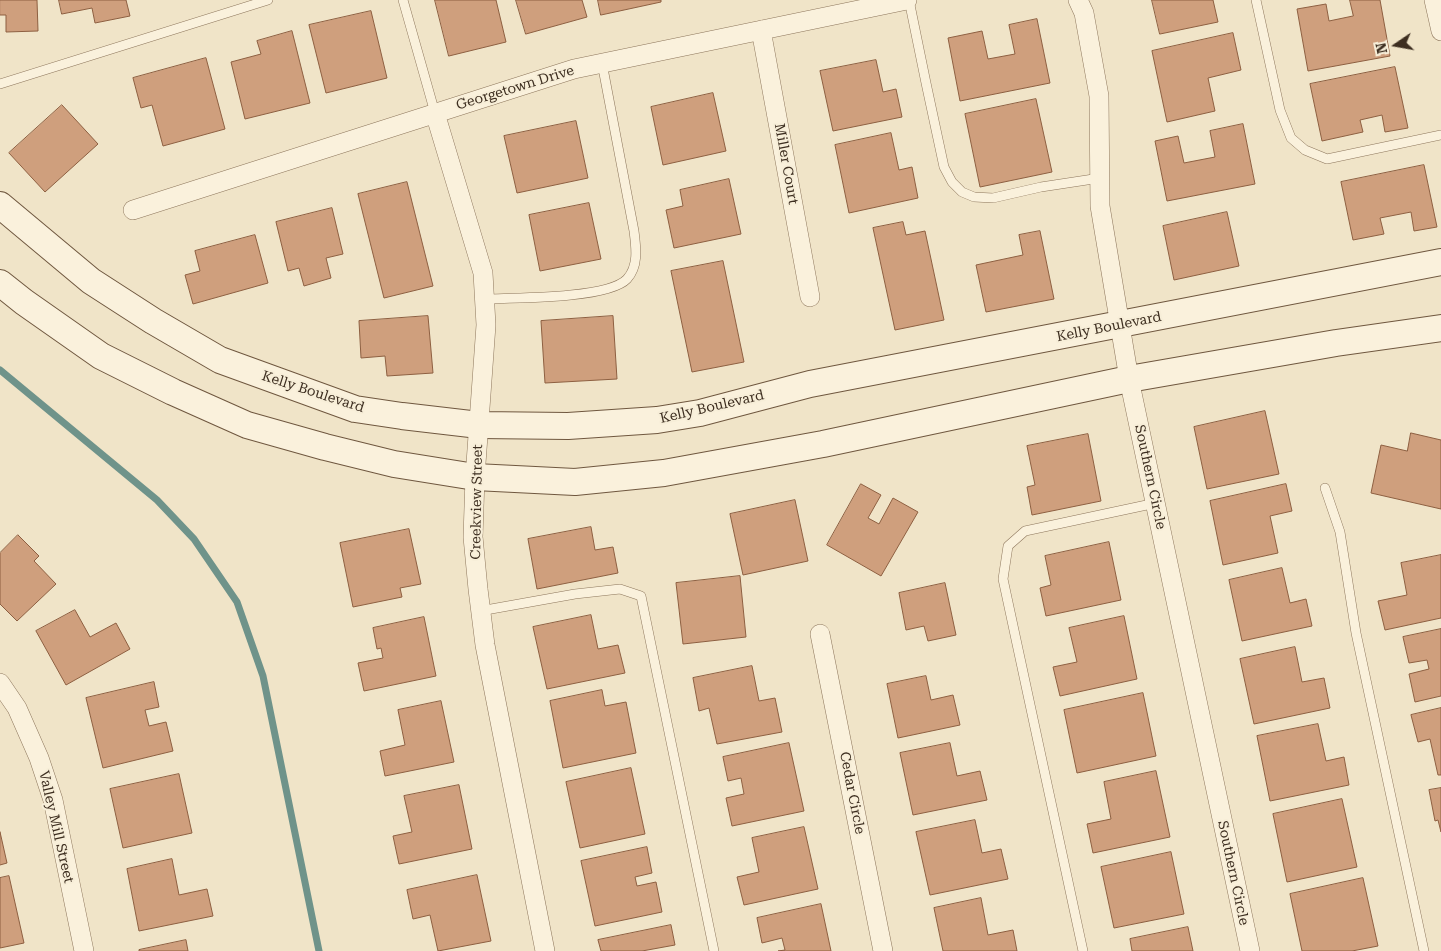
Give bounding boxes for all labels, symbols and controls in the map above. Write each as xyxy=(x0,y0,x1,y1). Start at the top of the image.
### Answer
north arrow xyxy=(1371,20,1421,70)
text: N xyxy=(1372,41,1390,55)
street label: Georgetown Drive xyxy=(454,62,576,114)
street label: Miller Court xyxy=(771,122,801,206)
street label: Kelly Boulevard xyxy=(1055,309,1163,345)
street label: Kelly Boulevard xyxy=(260,368,366,416)
street label: Kelly Boulevard xyxy=(658,387,766,427)
street label: Southern Circle xyxy=(1131,423,1169,531)
street label: Creekview Street xyxy=(468,444,486,560)
street label: Cedar Circle xyxy=(836,750,868,836)
street label: Valley Mill Street xyxy=(35,769,77,885)
street label: Southern Circle xyxy=(1214,819,1252,927)

